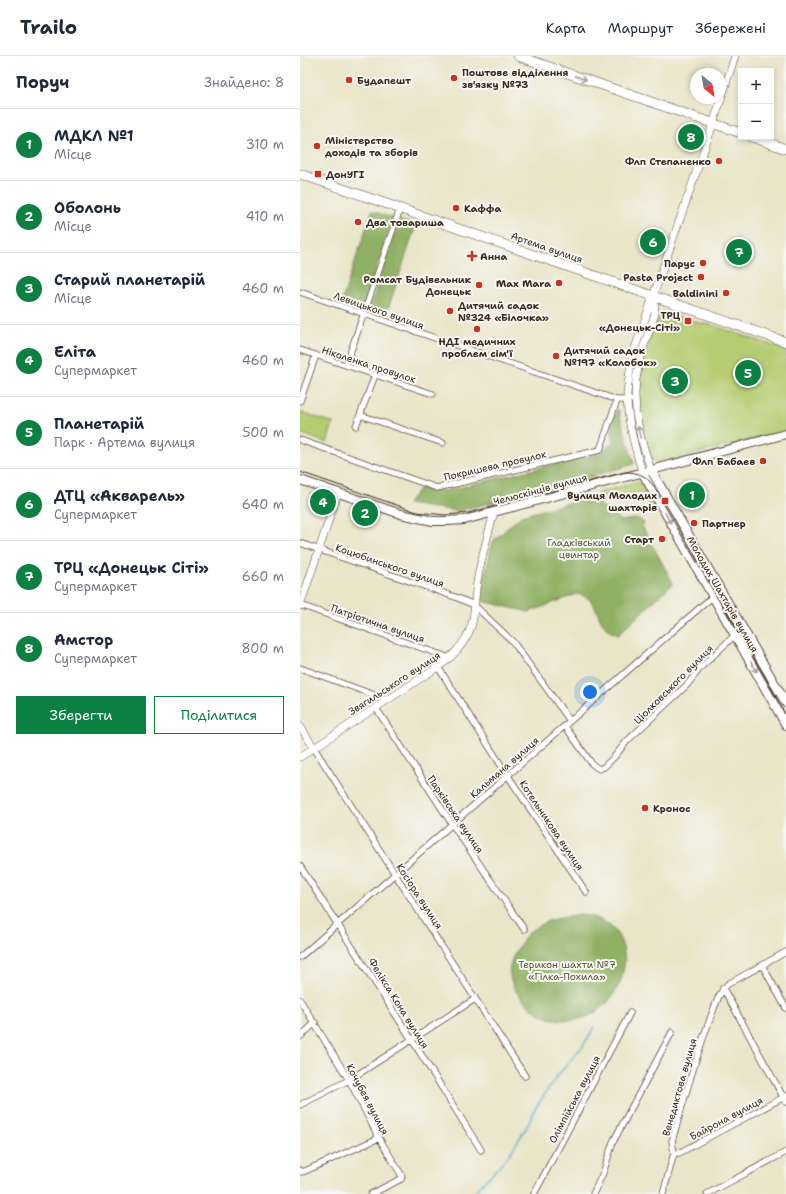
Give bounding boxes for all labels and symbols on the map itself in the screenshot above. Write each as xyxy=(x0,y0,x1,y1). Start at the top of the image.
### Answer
place label: Поштове відділення зв'язку №73 xyxy=(462,66,568,91)
north arrow xyxy=(690,68,726,104)
marker: Поштове відділення зв'язку №73 xyxy=(449,73,459,83)
place label: Будапешт xyxy=(357,74,411,87)
marker: Будапешт xyxy=(344,75,354,85)
one-way arrow xyxy=(574,75,587,82)
pin: 8 xyxy=(678,122,704,152)
place label: Міністерство доходів та зборів xyxy=(325,134,418,159)
marker: Міністерство доходів та зборів xyxy=(312,141,322,151)
place label: Флп Степаненко xyxy=(625,155,711,168)
marker: Флп Степаненко xyxy=(714,156,724,166)
place label: ДонУГІ xyxy=(326,168,365,181)
marker: ДонУГІ xyxy=(313,169,323,179)
place label: Каффа xyxy=(464,202,501,215)
marker: Каффа xyxy=(451,203,461,213)
place label: Два товариша xyxy=(366,216,444,229)
marker: Два товариша xyxy=(353,217,363,227)
pin: 6 xyxy=(640,227,666,257)
street label: Артема вулиця xyxy=(509,229,584,266)
pin: 7 xyxy=(726,237,752,267)
place label: Анна xyxy=(480,250,507,263)
marker: Анна xyxy=(467,251,477,261)
place label: Парус xyxy=(664,257,695,270)
marker: Парус xyxy=(698,258,708,268)
place label: Pasta Project xyxy=(623,271,693,284)
marker: Pasta Project xyxy=(696,272,706,282)
place label: Ромсат Будівельник Донецьк xyxy=(364,273,472,298)
place label: Max Mara xyxy=(496,277,551,290)
marker: Max Mara xyxy=(554,278,564,288)
marker: Ромсат Будівельник Донецьк xyxy=(474,280,484,290)
place label: Baldinini xyxy=(673,287,718,300)
marker: Baldinini xyxy=(721,288,731,298)
street label: Левицького вулиця xyxy=(332,289,426,332)
place label: Дитячий садок №324 «Білочка» xyxy=(458,299,549,324)
marker: Дитячий садок №324 «Білочка» xyxy=(445,306,455,316)
place label: ТРЦ «Донецьк-Сіті» xyxy=(599,309,681,334)
marker: ТРЦ «Донецьк-Сіті» xyxy=(683,316,693,326)
marker: НДІ медичних проблем сім'ї xyxy=(472,324,482,334)
place label: НДІ медичних проблем сім'ї xyxy=(439,335,516,360)
street label: Ніколенка провулок xyxy=(320,343,418,386)
place label: Дитячий садок №197 «Колобок» xyxy=(564,344,657,369)
marker: Дитячий садок №197 «Колобок» xyxy=(551,351,561,361)
pin: 5 xyxy=(735,358,761,388)
pin: 3 xyxy=(662,366,688,396)
one-way arrow xyxy=(635,426,643,439)
street label: Покришева провулок xyxy=(443,447,548,484)
place label: Флп Бабаев xyxy=(692,455,755,468)
marker: Флп Бабаев xyxy=(758,456,768,466)
street label: Челюскінців вулиця xyxy=(492,471,588,508)
pin: 1 xyxy=(679,480,705,510)
pin: 4 xyxy=(310,487,336,517)
place label: Вулиця Молодих шахтарів xyxy=(567,489,657,514)
marker: Вулиця Молодих шахтарів xyxy=(660,496,670,506)
pin: 2 xyxy=(352,498,378,528)
one-way arrow xyxy=(665,512,673,524)
place label: Партнер xyxy=(702,517,746,530)
marker: Партнер xyxy=(689,518,699,528)
place label: Старт xyxy=(624,533,654,546)
marker: Старт xyxy=(657,534,667,544)
street label: Молодих Шахтарів вулиця xyxy=(684,534,761,655)
park label: Гладківський цвинтар xyxy=(547,536,611,561)
street label: Коцюбинського вулиця xyxy=(334,541,446,590)
street label: Патріотична вулиця xyxy=(329,601,426,646)
street label: Ціолковського вулиця xyxy=(631,642,716,727)
street label: Звягильського вулиця xyxy=(346,649,443,718)
one-way arrow xyxy=(750,661,758,673)
your location xyxy=(580,682,600,702)
street label: Кальмана вулиця xyxy=(467,734,542,801)
street label: Парківська вулиця xyxy=(425,773,486,856)
street label: Котельникова вулиця xyxy=(517,778,587,873)
place label: Кронос xyxy=(653,802,691,815)
marker: Кронос xyxy=(640,803,650,813)
street label: Косіора вулиця xyxy=(394,861,446,932)
street label: Фелікса Кона вулиця xyxy=(365,956,432,1051)
park label: Терикон шахти №7 «Гілка-Похила» xyxy=(518,958,616,983)
street label: Венедиктова вулиця xyxy=(659,1037,700,1138)
street label: Олімпійська вулиця xyxy=(546,1053,603,1145)
street label: Кочубея вулиця xyxy=(343,1062,392,1137)
street label: Байрона вулиця xyxy=(687,1094,765,1143)

